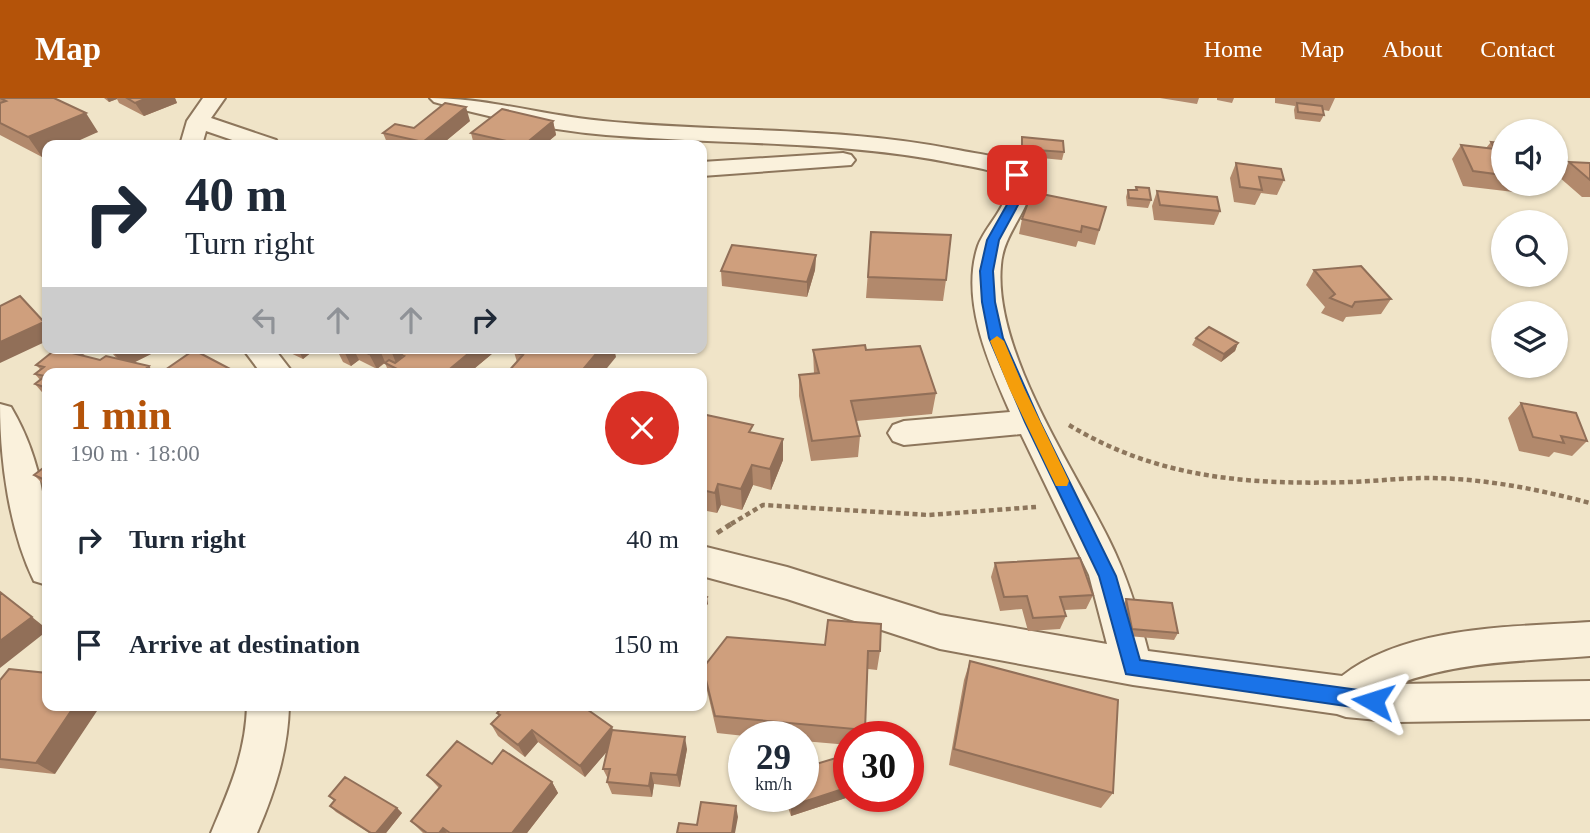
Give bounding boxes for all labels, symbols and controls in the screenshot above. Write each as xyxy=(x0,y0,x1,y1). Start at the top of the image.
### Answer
text: Map xyxy=(35,31,101,67)
text: Home xyxy=(1204,36,1262,62)
text: Map xyxy=(1300,36,1344,62)
text: About xyxy=(1382,36,1442,62)
text: Contact xyxy=(1480,36,1555,62)
map controls xyxy=(1491,119,1568,378)
button: sound xyxy=(1491,119,1568,196)
pin xyxy=(987,145,1047,205)
icon: arrive xyxy=(998,156,1036,194)
text: 40 m xyxy=(185,167,287,222)
icon: right xyxy=(70,168,161,259)
button: search xyxy=(1491,210,1568,287)
text: Turn right xyxy=(185,225,315,261)
icon: left xyxy=(246,301,284,339)
icon: ahead xyxy=(319,301,357,339)
icon: ahead xyxy=(392,301,430,339)
icon: right xyxy=(465,301,503,339)
button: layers xyxy=(1491,301,1568,378)
button: close xyxy=(605,391,679,465)
text: 1 min xyxy=(70,392,172,438)
text: 190 m · 18:00 xyxy=(70,441,200,466)
icon: right xyxy=(70,521,108,559)
text: Turn right xyxy=(129,525,246,554)
text: 40 m xyxy=(626,525,679,554)
icon: arrive xyxy=(70,626,108,664)
text: Arrive at destination xyxy=(129,630,360,659)
text: 150 m xyxy=(613,630,679,659)
position arrow xyxy=(1336,664,1410,738)
speed limit sign: 30 xyxy=(833,721,924,812)
text: 29 xyxy=(756,738,791,777)
text: km/h xyxy=(755,774,792,794)

